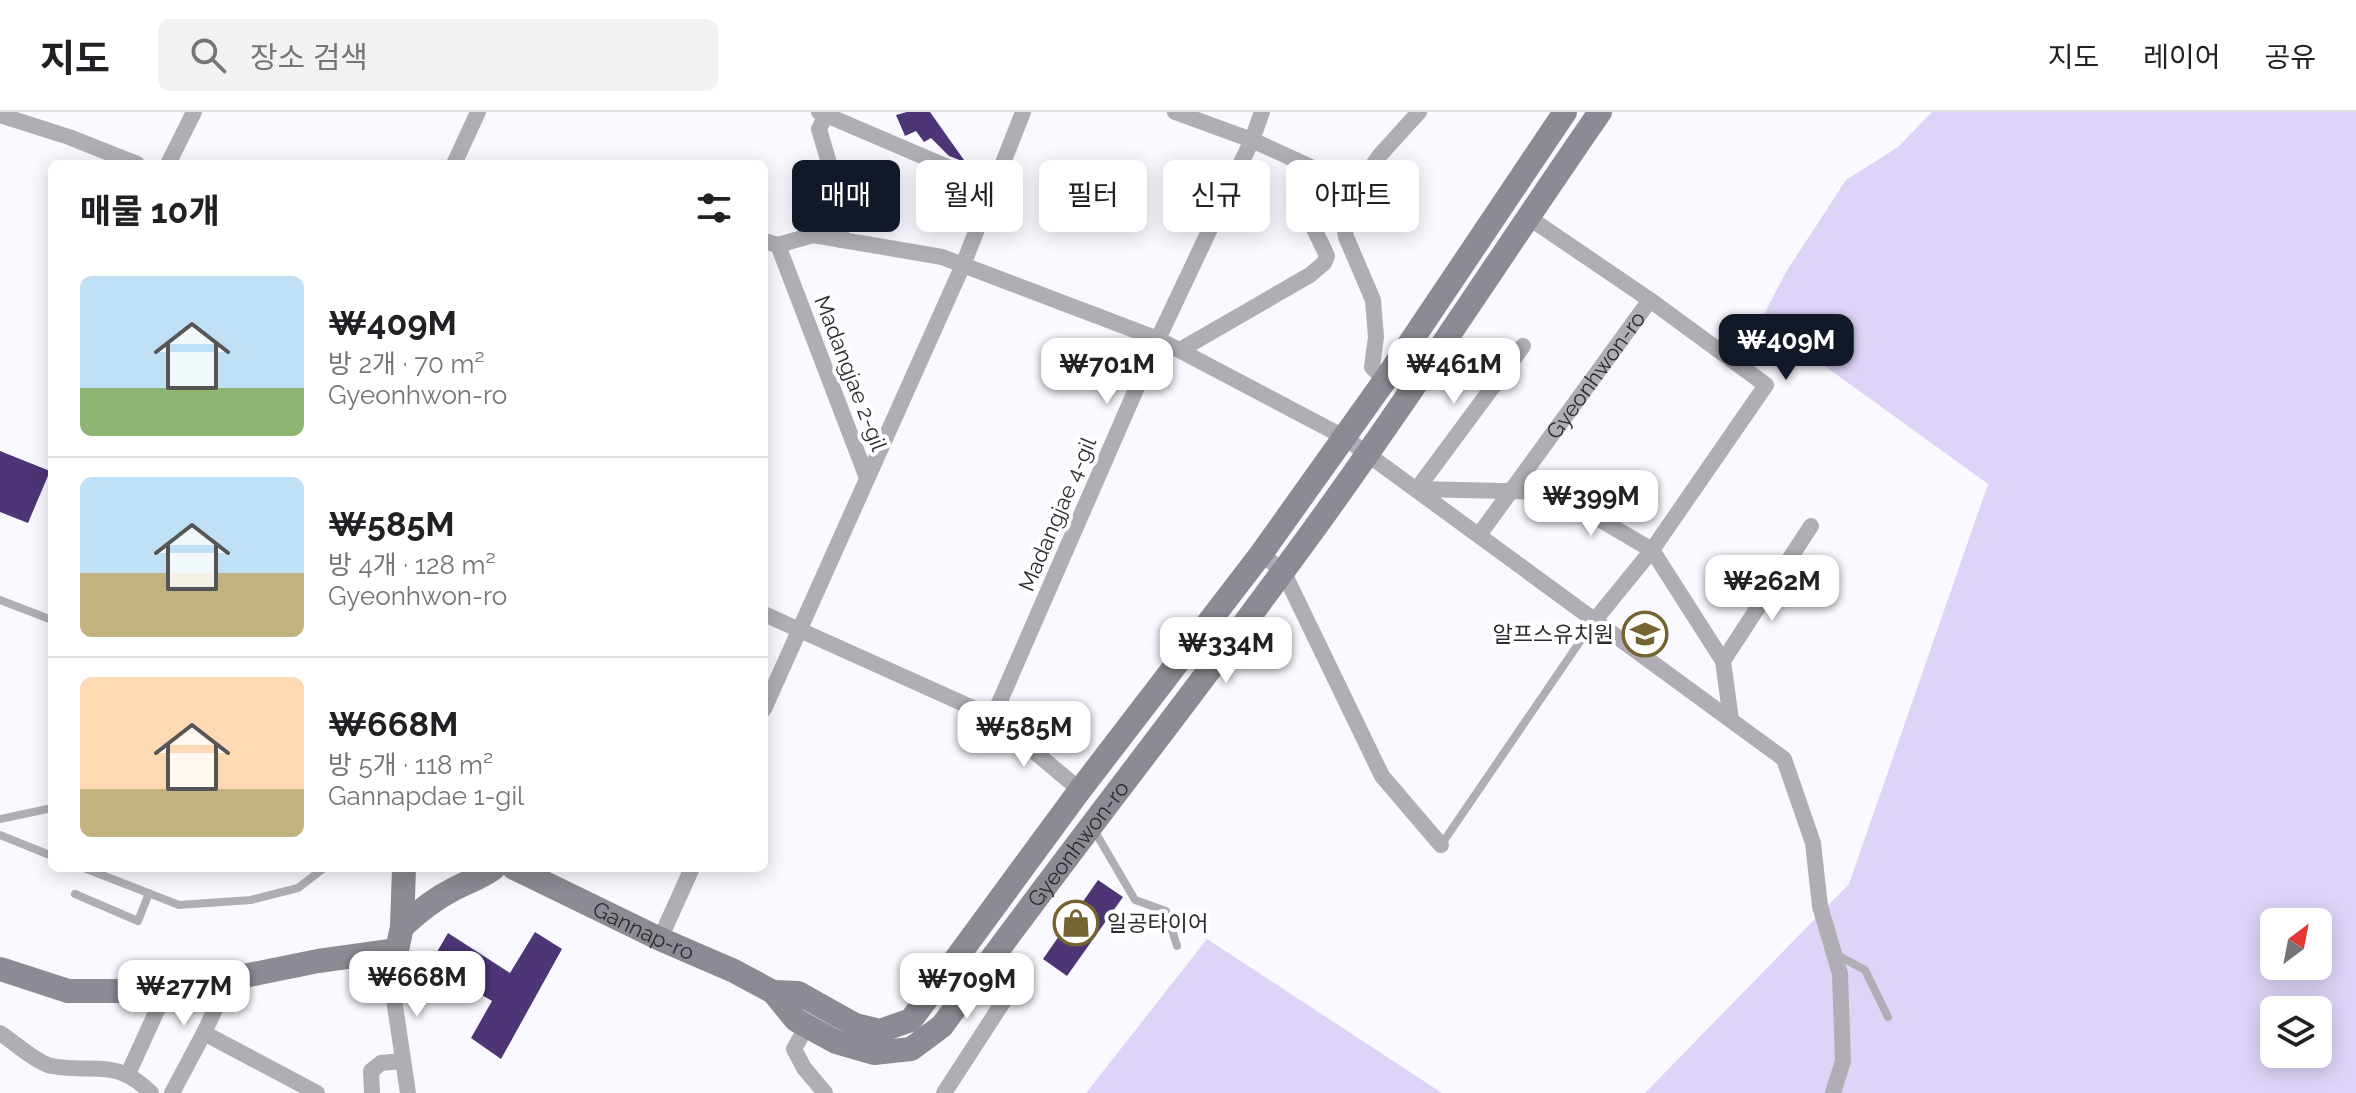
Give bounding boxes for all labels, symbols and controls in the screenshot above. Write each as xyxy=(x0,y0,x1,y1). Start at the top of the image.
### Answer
search box xyxy=(158,19,718,91)
icon: search xyxy=(186,33,230,77)
text: 지도 xyxy=(40,36,110,81)
text: 장소 검색 xyxy=(250,40,368,75)
text: 지도 xyxy=(2048,41,2099,74)
text: 레이어 xyxy=(2143,41,2220,74)
text: 공유 xyxy=(2264,41,2316,74)
chip: 매매 xyxy=(792,160,900,232)
chip: 월세 xyxy=(916,160,1023,232)
chip: 필터 xyxy=(1039,160,1147,232)
chip: 신규 xyxy=(1163,160,1270,232)
chip: 아파트 xyxy=(1286,160,1419,232)
icon: filters xyxy=(692,186,736,230)
text: 매물 10개 xyxy=(80,191,220,231)
street label: Madangjae 2-gil xyxy=(809,292,893,454)
text: ₩409M xyxy=(328,303,457,343)
street label: Gyeonhwon-ro xyxy=(1540,306,1651,444)
icon: home xyxy=(144,308,240,404)
pin: ₩409M xyxy=(1730,314,1842,382)
text: ₩409M xyxy=(1737,325,1835,355)
pin: ₩701M xyxy=(1051,338,1163,406)
pin: ₩461M xyxy=(1398,338,1510,406)
text: 방 2개 · 70 m² xyxy=(328,349,485,379)
text: ₩701M xyxy=(1059,349,1155,379)
text: ₩461M xyxy=(1406,349,1502,379)
text: Gyeonhwon-ro xyxy=(328,380,507,410)
street label: Madangjae 4-gil xyxy=(1013,433,1101,595)
pin: ₩399M xyxy=(1535,470,1647,538)
text: ₩399M xyxy=(1542,481,1640,511)
text: ₩585M xyxy=(328,504,455,544)
icon: home xyxy=(144,509,240,605)
text: 방 4개 · 128 m² xyxy=(328,550,496,580)
pin: ₩262M xyxy=(1716,555,1828,623)
text: ₩262M xyxy=(1723,566,1821,596)
text: Gyeonhwon-ro xyxy=(328,581,507,611)
school or university icon: 알프스유치원 xyxy=(1621,610,1669,658)
pin: ₩334M xyxy=(1170,617,1282,685)
place label: 알프스유치원 xyxy=(1493,621,1614,647)
text: ₩334M xyxy=(1178,628,1274,658)
pin: ₩585M xyxy=(968,701,1080,769)
text: ₩668M xyxy=(328,704,458,744)
icon: home xyxy=(144,709,240,805)
text: ₩585M xyxy=(976,712,1072,742)
text: 방 5개 · 118 m² xyxy=(328,750,493,780)
street label: Gyeonhwon-ro xyxy=(1022,775,1134,912)
text: Gannapdae 1-gil xyxy=(328,781,524,811)
street label: Gannap-ro xyxy=(589,896,698,965)
shop icon: 일공타이어 xyxy=(1052,899,1100,947)
north arrow xyxy=(2260,908,2332,980)
map controls xyxy=(2260,908,2332,1068)
place label: 일공타이어 xyxy=(1107,910,1208,936)
pin: ₩668M xyxy=(361,951,473,1019)
pin: ₩709M xyxy=(911,953,1023,1021)
pin: ₩277M xyxy=(128,960,240,1028)
text: ₩668M xyxy=(367,962,467,992)
text: ₩709M xyxy=(918,964,1016,994)
text: ₩277M xyxy=(136,971,232,1001)
button: layers xyxy=(2260,996,2332,1068)

